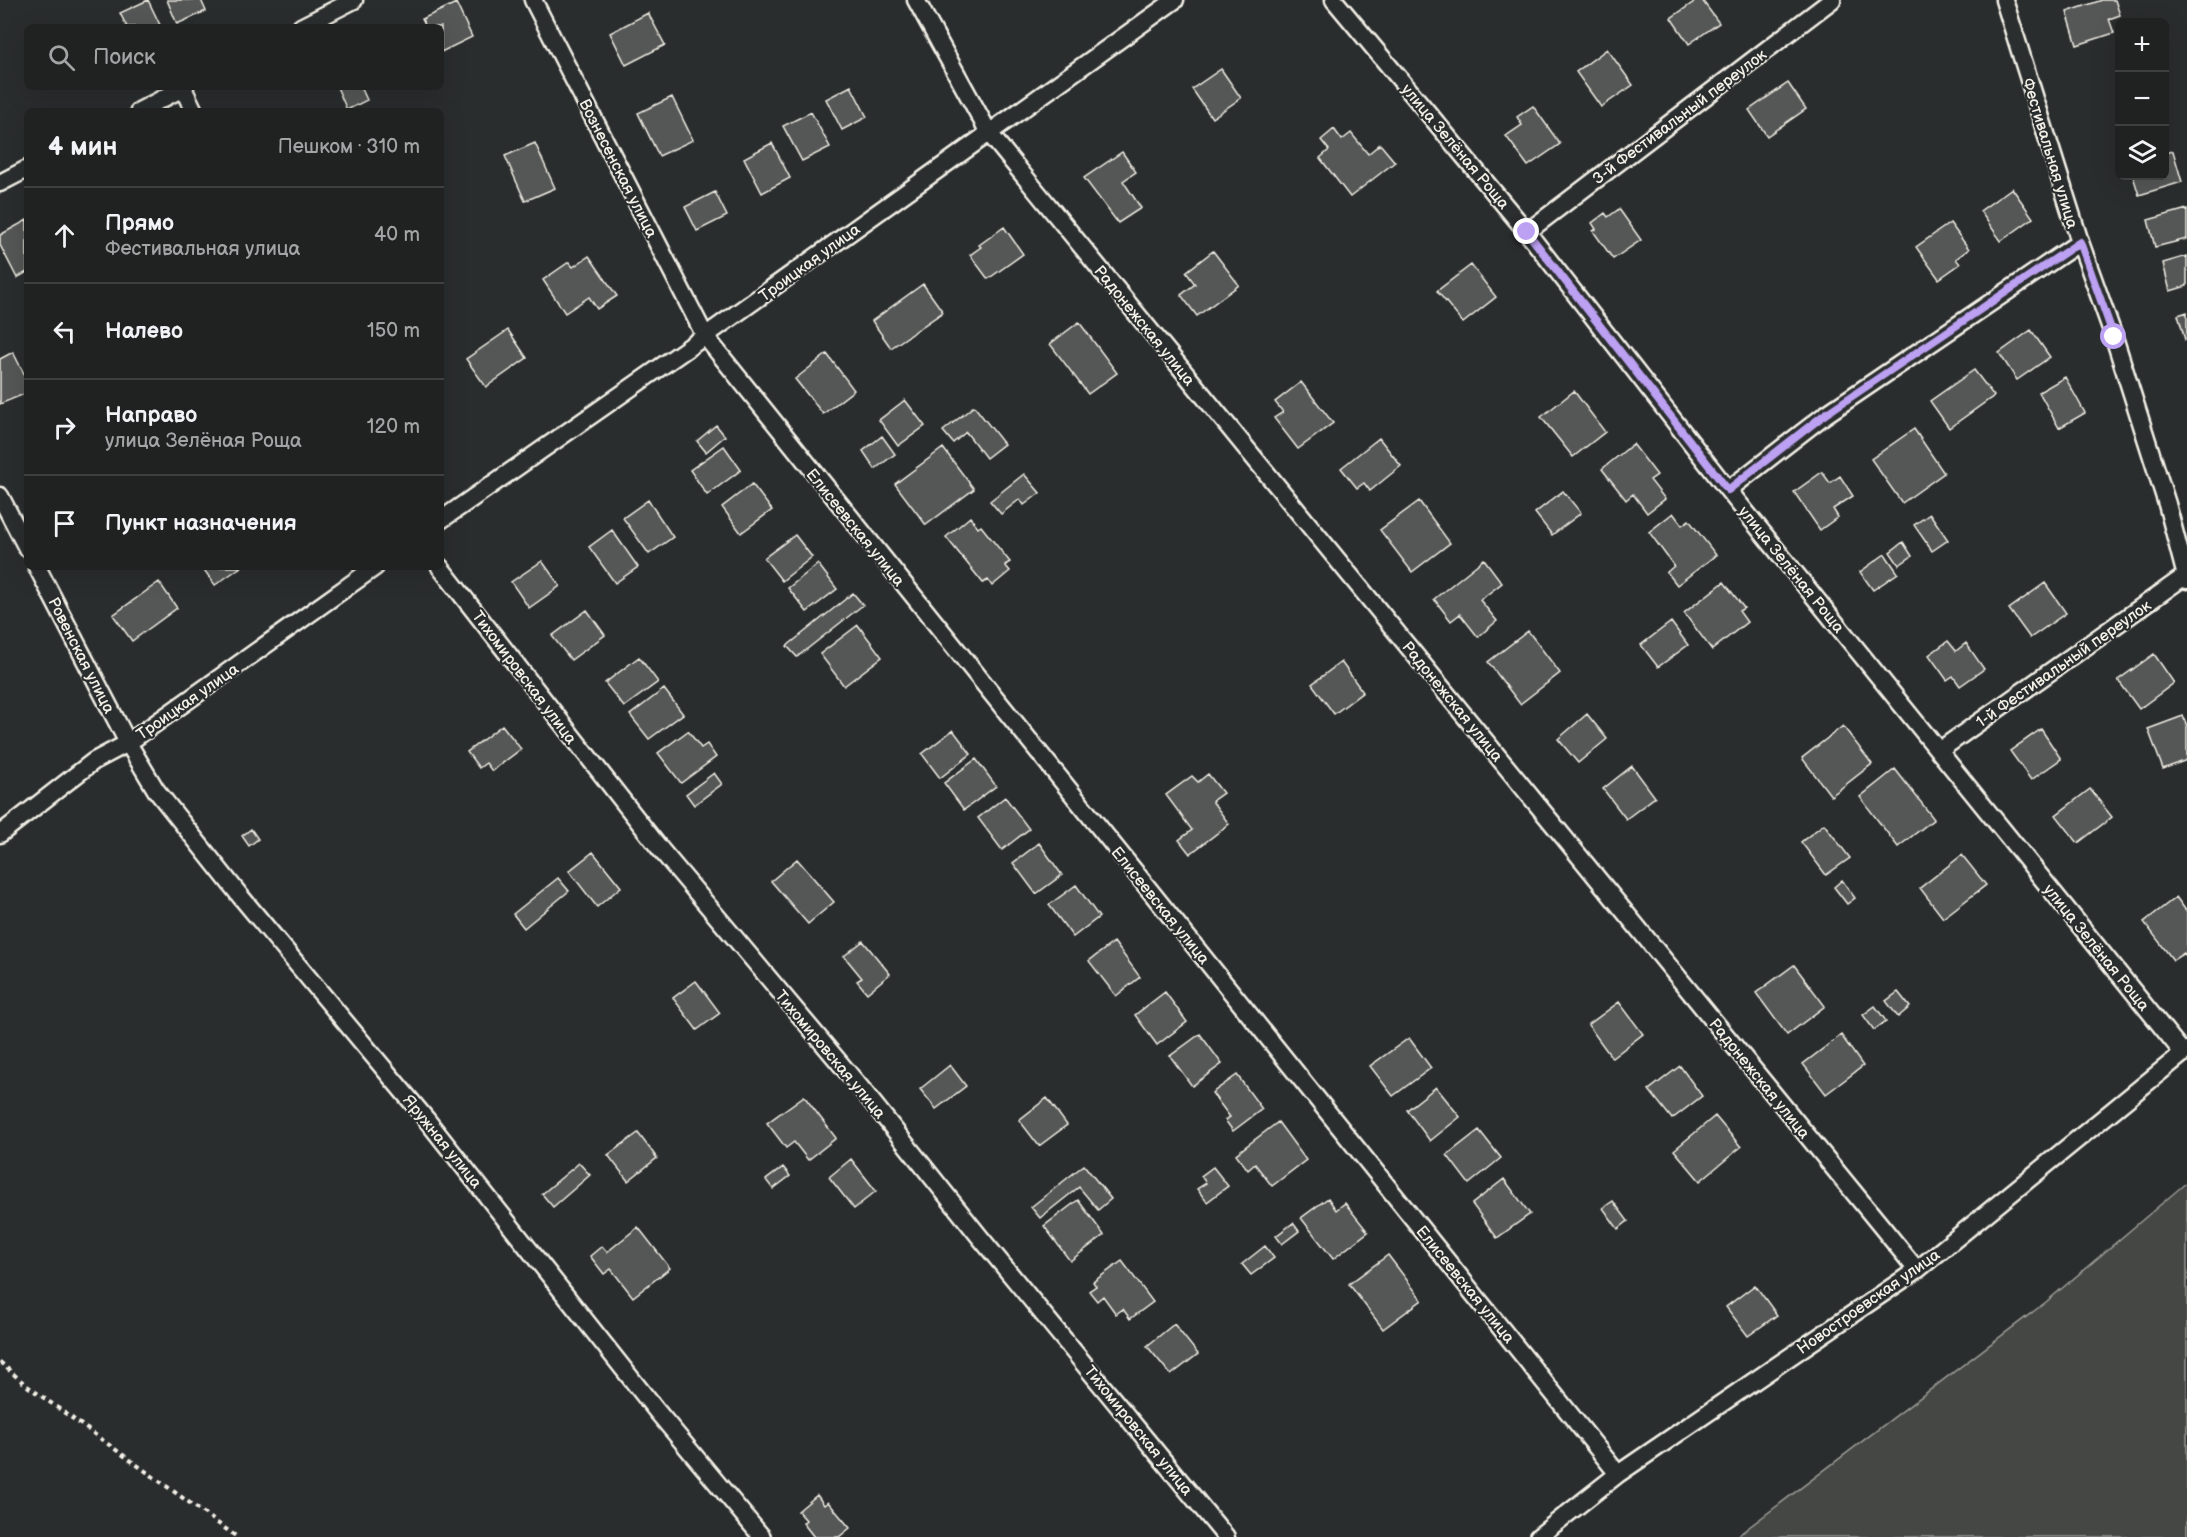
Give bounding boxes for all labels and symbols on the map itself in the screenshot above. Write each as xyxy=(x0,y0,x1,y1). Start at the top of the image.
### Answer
street label: 3-й Фестивальный переулок xyxy=(1589,45,1771,189)
street label: Фестивальная улица xyxy=(2018,76,2082,231)
street label: улица Зелёная Роща xyxy=(1397,81,1513,214)
street label: Вознесенская улица xyxy=(574,96,661,242)
route end xyxy=(1513,218,1539,244)
street label: Троицкая улица xyxy=(756,220,865,306)
street label: Радонежская улица xyxy=(1089,262,1199,390)
route start xyxy=(2100,323,2126,349)
street label: Елисеевская улица xyxy=(802,465,908,591)
street label: улица Зелёная Роща xyxy=(1734,503,1848,638)
street label: Ровенская улица xyxy=(43,594,118,717)
street label: 1-й Фестивальный переулок xyxy=(1973,596,2155,732)
street label: Тихомировская улица xyxy=(468,608,580,749)
street label: Радонежская улица xyxy=(1397,638,1507,766)
street label: Троицкая улица xyxy=(133,660,243,744)
street label: Елисеевская улица xyxy=(1107,843,1213,969)
street label: улица Зелёная Роща xyxy=(2039,881,2153,1016)
street label: Тихомировская улица xyxy=(771,987,890,1123)
street label: Радонежская улица xyxy=(1704,1015,1814,1143)
street label: Яружная улица xyxy=(398,1091,486,1193)
street label: Елисеевская улица xyxy=(1412,1222,1518,1348)
street label: Новостроевская улица xyxy=(1794,1245,1944,1359)
street label: Тихомировская улица xyxy=(1080,1362,1196,1500)

